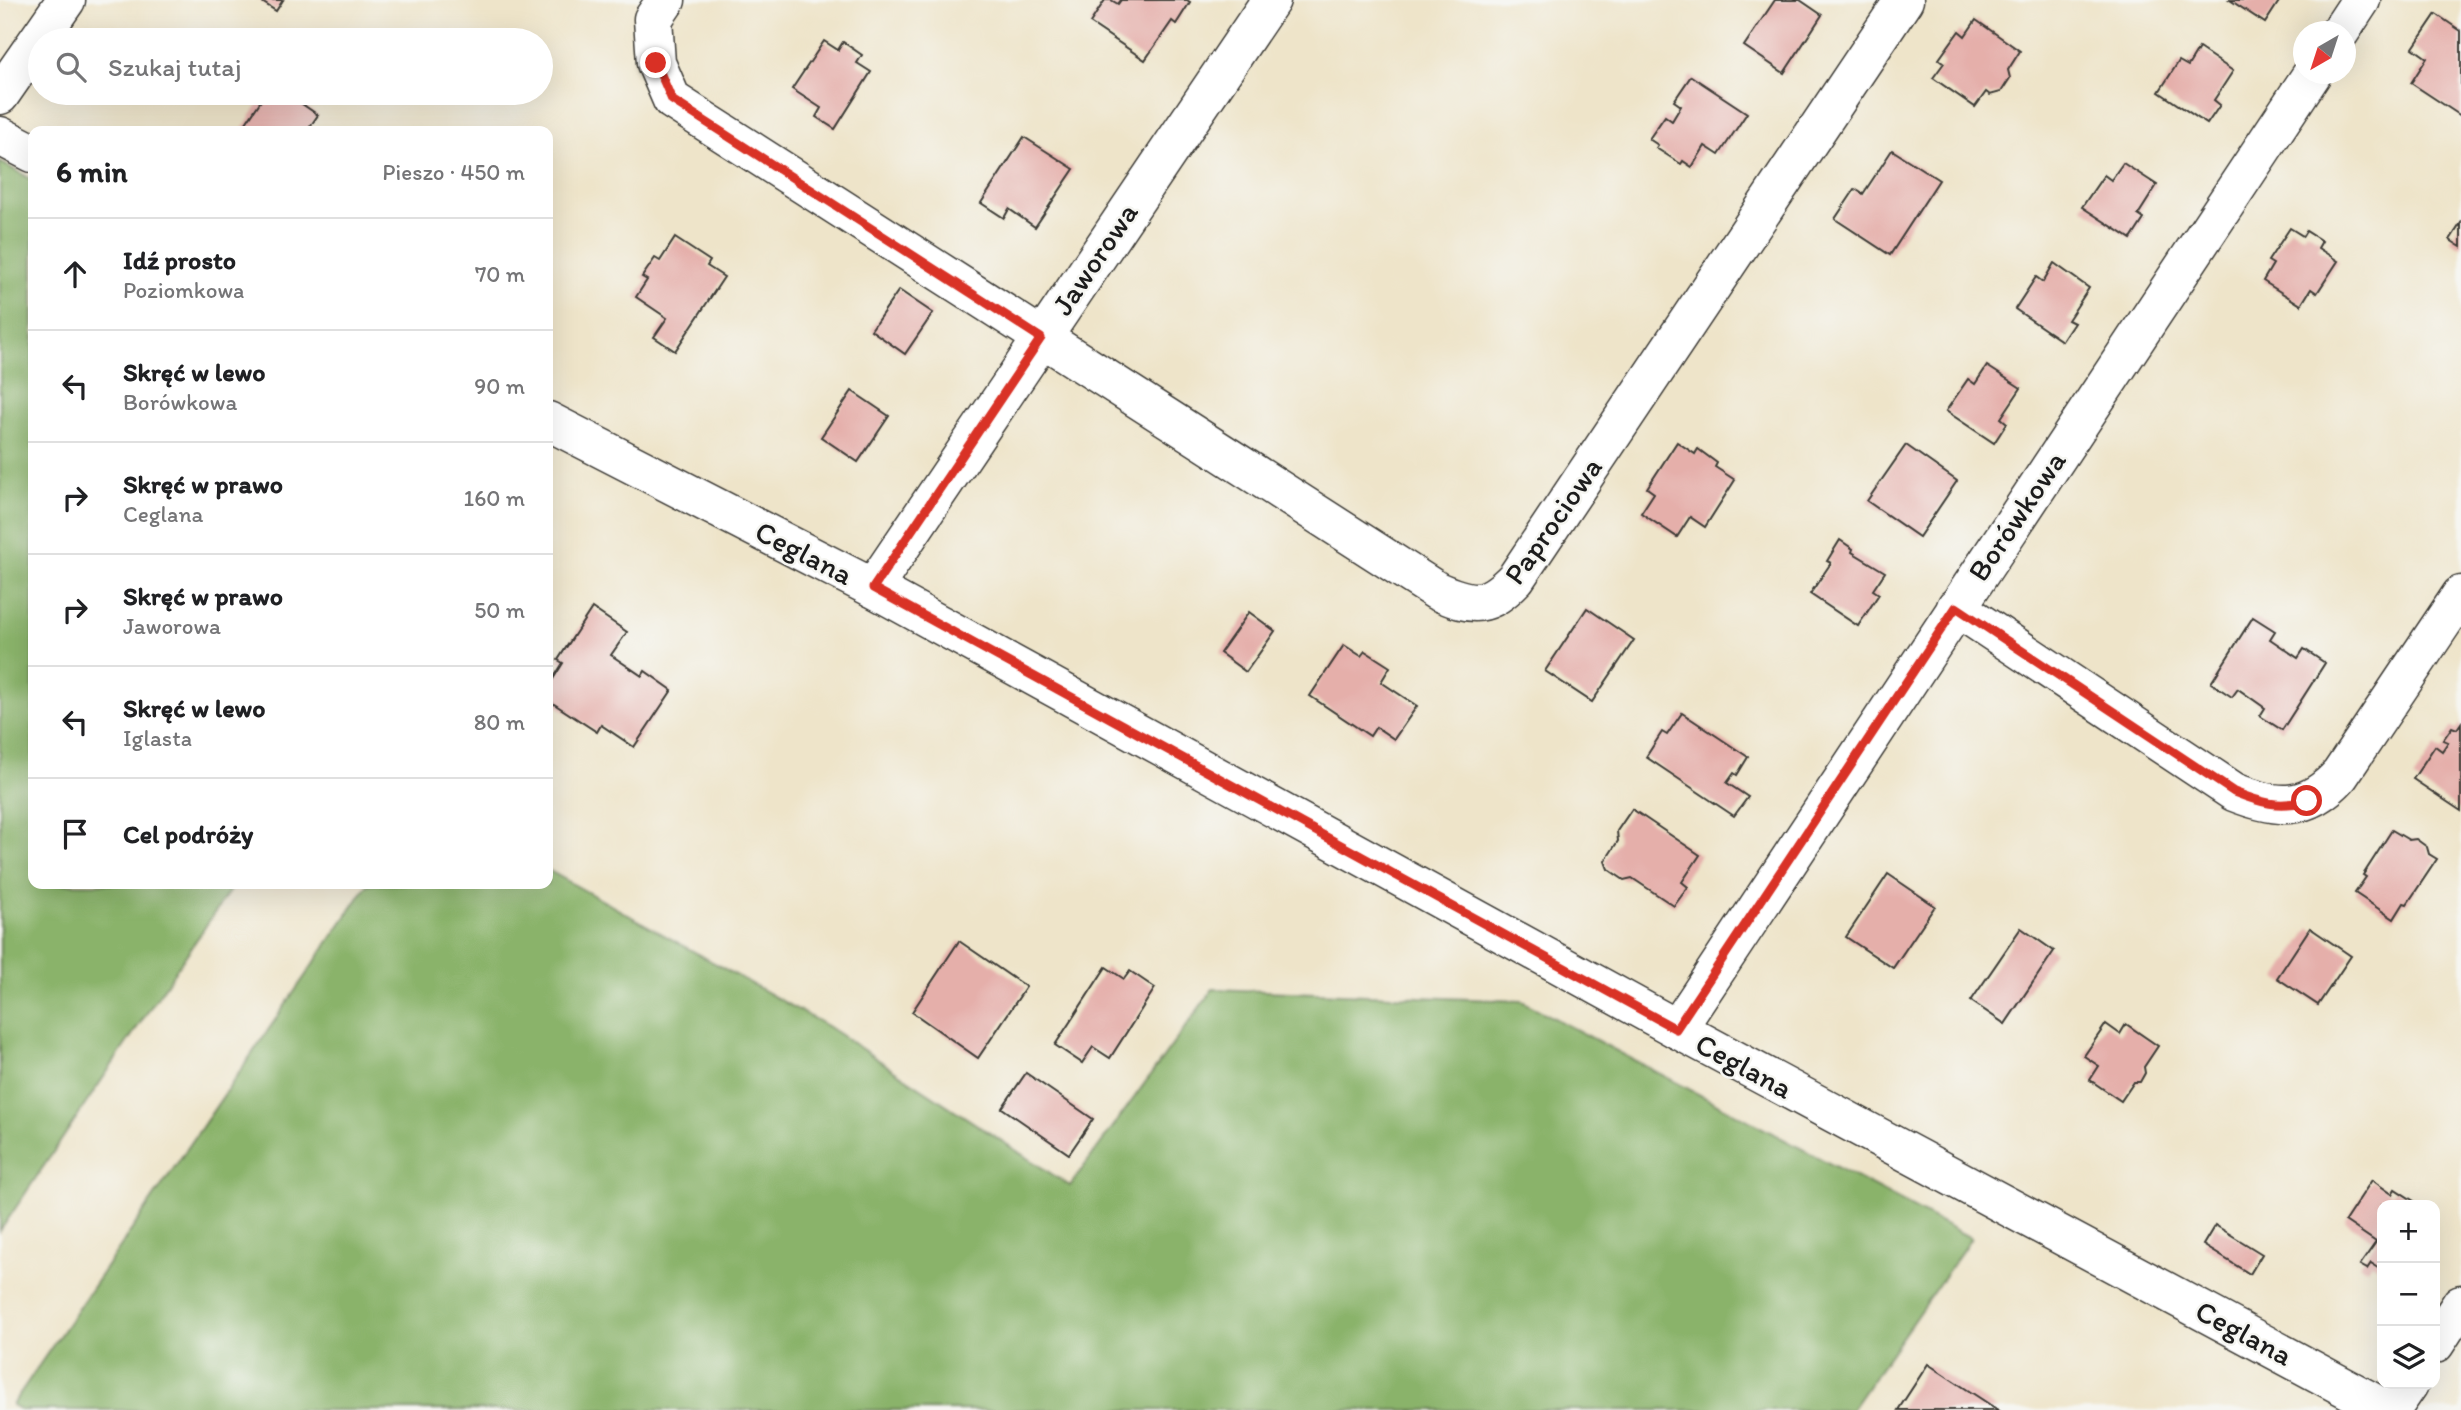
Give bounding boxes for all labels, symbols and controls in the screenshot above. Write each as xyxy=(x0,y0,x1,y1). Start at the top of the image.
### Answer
north arrow xyxy=(2293,21,2356,84)
search box xyxy=(28,28,553,105)
route end xyxy=(640,47,671,78)
icon: search xyxy=(52,48,90,86)
text: Szukaj tutaj xyxy=(108,51,241,83)
text: 6 min xyxy=(56,153,128,190)
text: Pieszo · 450 m xyxy=(382,158,525,186)
street label: Jaworowa xyxy=(1043,195,1146,322)
text: Idź prosto xyxy=(123,244,236,276)
icon: ahead xyxy=(56,255,94,293)
text: 70 m xyxy=(475,260,525,288)
text: Poziomkowa xyxy=(123,276,244,304)
text: Skręć w lewo xyxy=(123,356,266,388)
icon: left xyxy=(56,367,94,405)
text: 90 m xyxy=(474,372,525,400)
text: Borówkowa xyxy=(123,388,237,416)
street label: Borówkowa xyxy=(1960,443,2074,588)
street label: Paprociowa xyxy=(1495,450,1610,591)
text: Skręć w prawo xyxy=(123,468,283,500)
icon: right xyxy=(56,479,94,517)
text: 160 m xyxy=(463,484,525,512)
text: Ceglana xyxy=(123,500,203,528)
street label: Ceglana xyxy=(749,512,860,593)
text: Skręć w prawo xyxy=(123,580,283,612)
icon: right xyxy=(56,591,94,629)
text: 50 m xyxy=(474,596,525,624)
text: Jaworowa xyxy=(123,612,221,640)
text: Skręć w lewo xyxy=(123,692,266,724)
icon: left xyxy=(56,703,94,741)
text: 80 m xyxy=(474,708,525,736)
text: Iglasta xyxy=(123,724,192,752)
route start xyxy=(2291,785,2322,816)
icon: arrive xyxy=(56,815,94,853)
text: Cel podróży xyxy=(123,818,253,850)
street label: Ceglana xyxy=(1689,1025,1800,1107)
map controls xyxy=(2377,1200,2440,1389)
button: + xyxy=(2377,1200,2440,1263)
button: − xyxy=(2377,1263,2440,1326)
street label: Ceglana xyxy=(2189,1292,2300,1374)
button: layers xyxy=(2377,1326,2440,1389)

